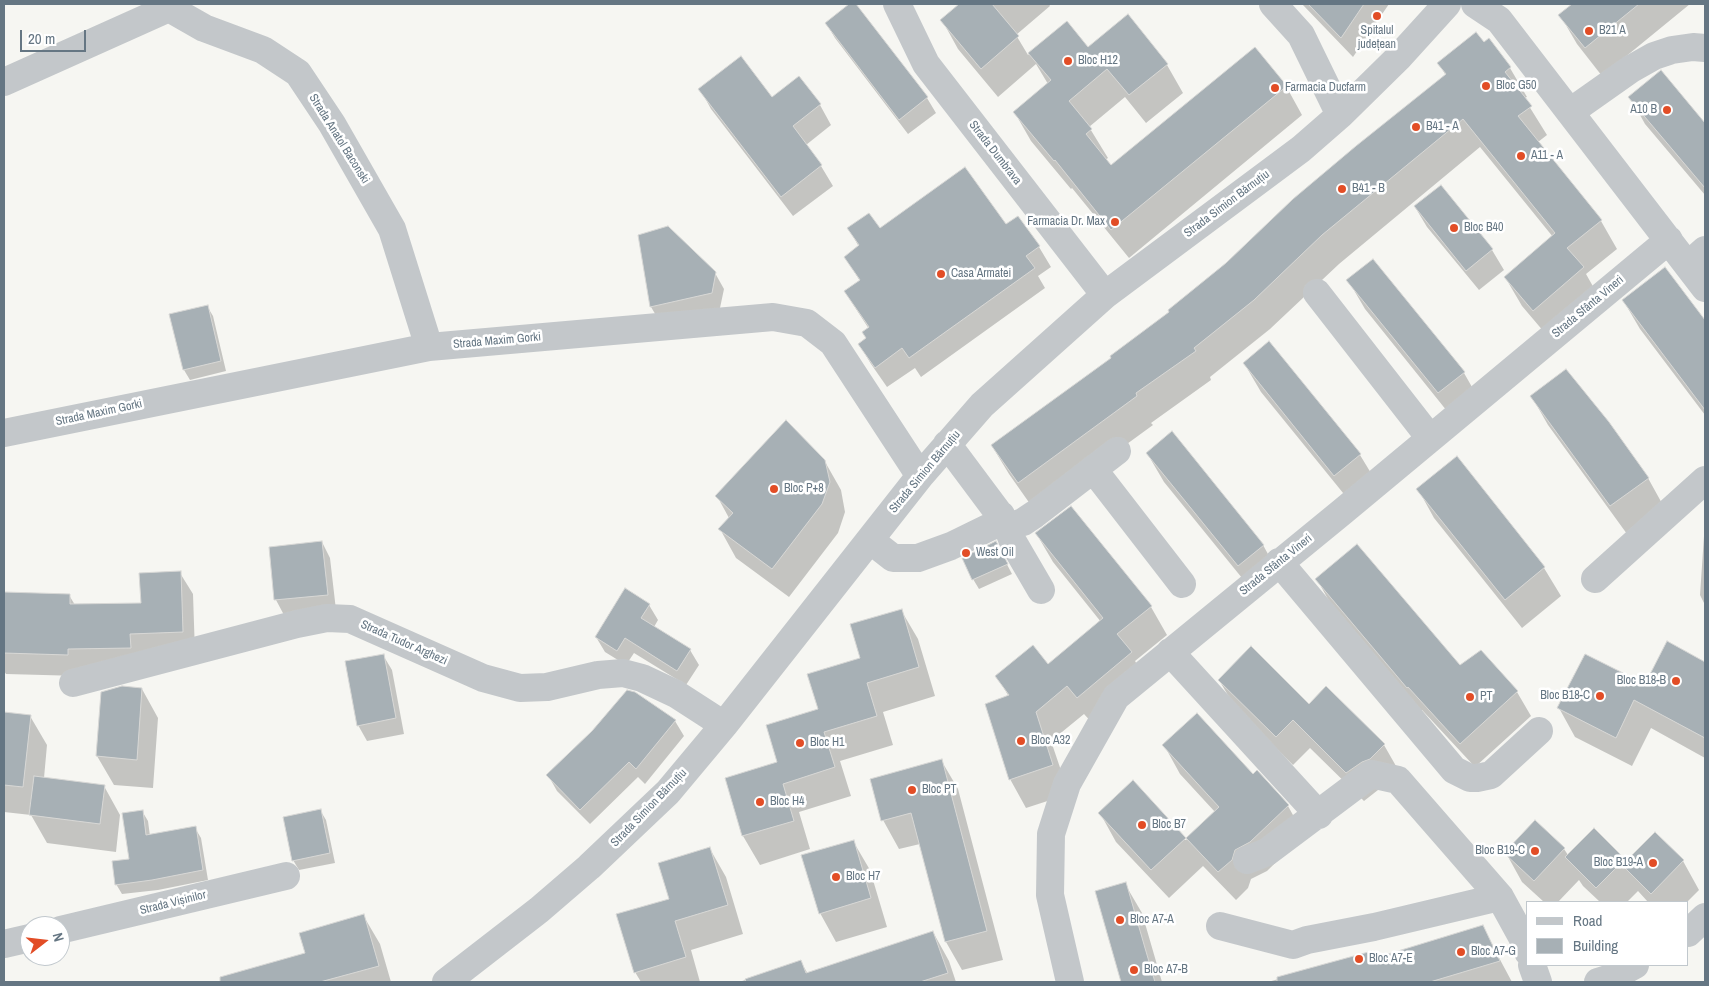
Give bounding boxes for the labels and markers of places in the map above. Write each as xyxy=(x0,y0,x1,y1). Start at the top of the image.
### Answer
marker: Spitalul județean xyxy=(1371,10,1383,22)
place label: Spitalul județean xyxy=(1358,24,1396,52)
place label: B21 A xyxy=(1599,24,1626,38)
marker: B21 A xyxy=(1583,25,1595,37)
place label: Bloc H12 xyxy=(1078,54,1118,68)
marker: Bloc H12 xyxy=(1062,55,1074,67)
place label: Bloc G50 xyxy=(1496,79,1536,93)
marker: Bloc G50 xyxy=(1480,80,1492,92)
place label: Farmacia Ducfarm xyxy=(1285,81,1366,95)
marker: Farmacia Ducfarm xyxy=(1269,82,1281,94)
place label: A10 B xyxy=(1630,103,1657,117)
marker: A10 B xyxy=(1661,104,1673,116)
place label: B41 - A xyxy=(1426,120,1459,134)
marker: B41 - A xyxy=(1410,121,1422,133)
place label: A11 - A xyxy=(1531,149,1563,163)
marker: A11 - A xyxy=(1515,150,1527,162)
place label: B41 - B xyxy=(1352,182,1385,196)
marker: B41 - B xyxy=(1336,183,1348,195)
place label: Farmacia Dr. Max xyxy=(1027,215,1105,229)
marker: Farmacia Dr. Max xyxy=(1109,216,1121,228)
place label: Bloc B40 xyxy=(1464,221,1503,235)
marker: Bloc B40 xyxy=(1448,222,1460,234)
place label: Casa Armatei xyxy=(951,267,1011,281)
marker: Casa Armatei xyxy=(935,268,947,280)
place label: Bloc P+8 xyxy=(784,482,824,496)
marker: Bloc P+8 xyxy=(768,483,780,495)
place label: West Oil xyxy=(976,546,1014,560)
marker: West Oil xyxy=(960,547,972,559)
place label: Bloc B18-B xyxy=(1617,674,1666,688)
marker: Bloc B18-B xyxy=(1670,675,1682,687)
place label: Bloc B18-C xyxy=(1540,689,1590,703)
place label: PT xyxy=(1480,690,1493,704)
marker: Bloc B18-C xyxy=(1594,690,1606,702)
marker: PT xyxy=(1464,691,1476,703)
place label: Bloc A32 xyxy=(1031,734,1070,748)
marker: Bloc A32 xyxy=(1015,735,1027,747)
place label: Bloc H1 xyxy=(810,736,844,750)
marker: Bloc H1 xyxy=(794,737,806,749)
place label: Bloc PT xyxy=(922,783,956,797)
marker: Bloc PT xyxy=(906,784,918,796)
place label: Bloc H4 xyxy=(770,795,804,809)
marker: Bloc H4 xyxy=(754,796,766,808)
place label: Bloc B7 xyxy=(1152,818,1186,832)
marker: Bloc B7 xyxy=(1136,819,1148,831)
place label: Bloc B19-C xyxy=(1475,844,1525,858)
marker: Bloc B19-C xyxy=(1529,845,1541,857)
place label: Bloc B19-A xyxy=(1594,856,1643,870)
marker: Bloc B19-A xyxy=(1647,857,1659,869)
place label: Bloc H7 xyxy=(846,870,880,884)
marker: Bloc H7 xyxy=(830,871,842,883)
place label: Bloc A7-A xyxy=(1130,913,1174,927)
marker: Bloc A7-A xyxy=(1114,914,1126,926)
place label: Bloc A7-G xyxy=(1471,945,1516,959)
marker: Bloc A7-G xyxy=(1455,946,1467,958)
place label: Bloc A7-E xyxy=(1369,952,1413,966)
marker: Bloc A7-E xyxy=(1353,953,1365,965)
place label: Bloc A7-B xyxy=(1144,963,1188,977)
marker: Bloc A7-B xyxy=(1128,964,1140,976)

